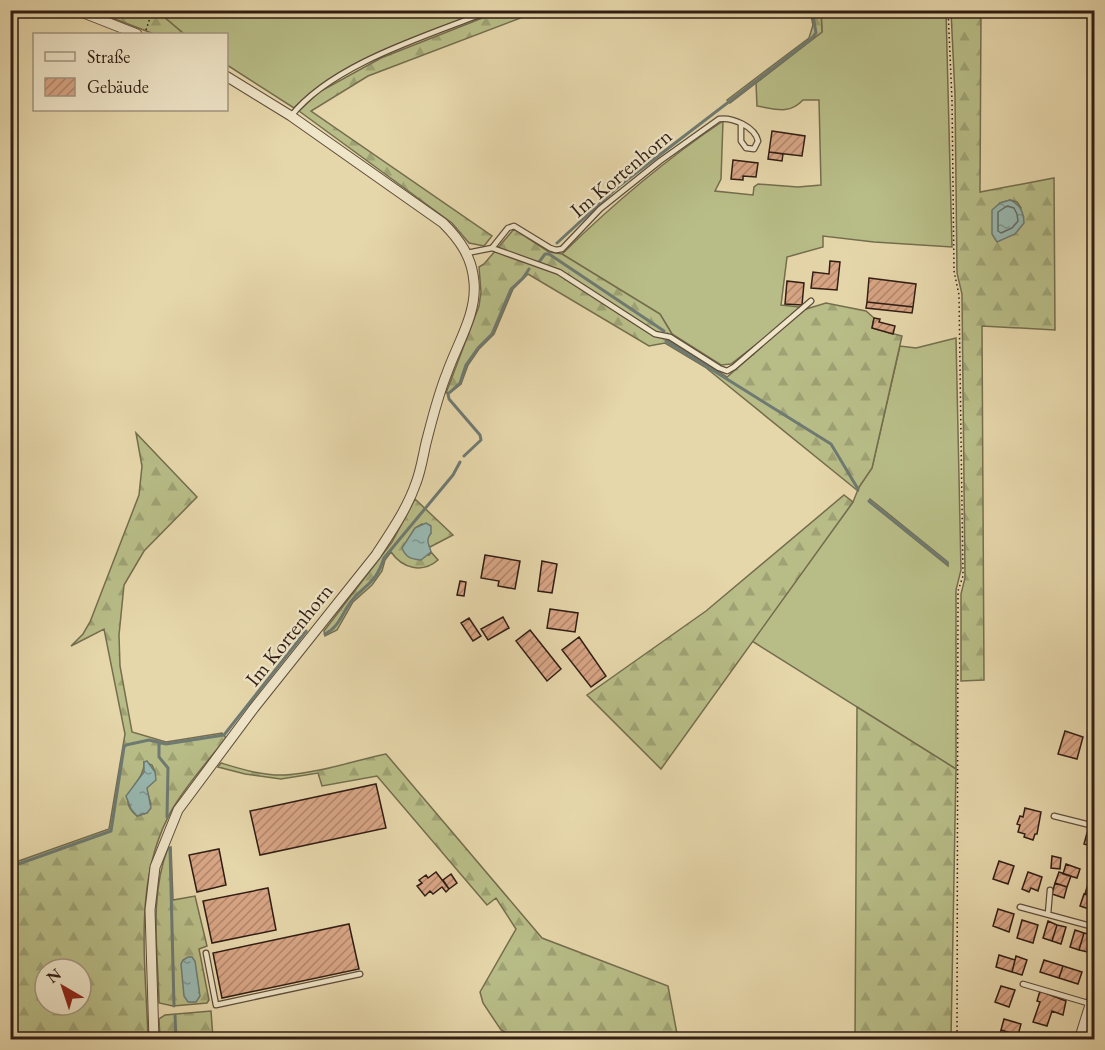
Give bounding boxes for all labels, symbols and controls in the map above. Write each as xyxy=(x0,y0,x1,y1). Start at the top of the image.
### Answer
legend xyxy=(33,33,228,111)
text: Straße xyxy=(87,45,130,68)
text: Gebäude xyxy=(87,75,149,98)
street label: Im Kortenhorn xyxy=(564,122,677,223)
street label: Im Kortenhorn xyxy=(239,578,338,692)
north arrow xyxy=(33,957,93,1017)
text: N xyxy=(42,963,66,988)

